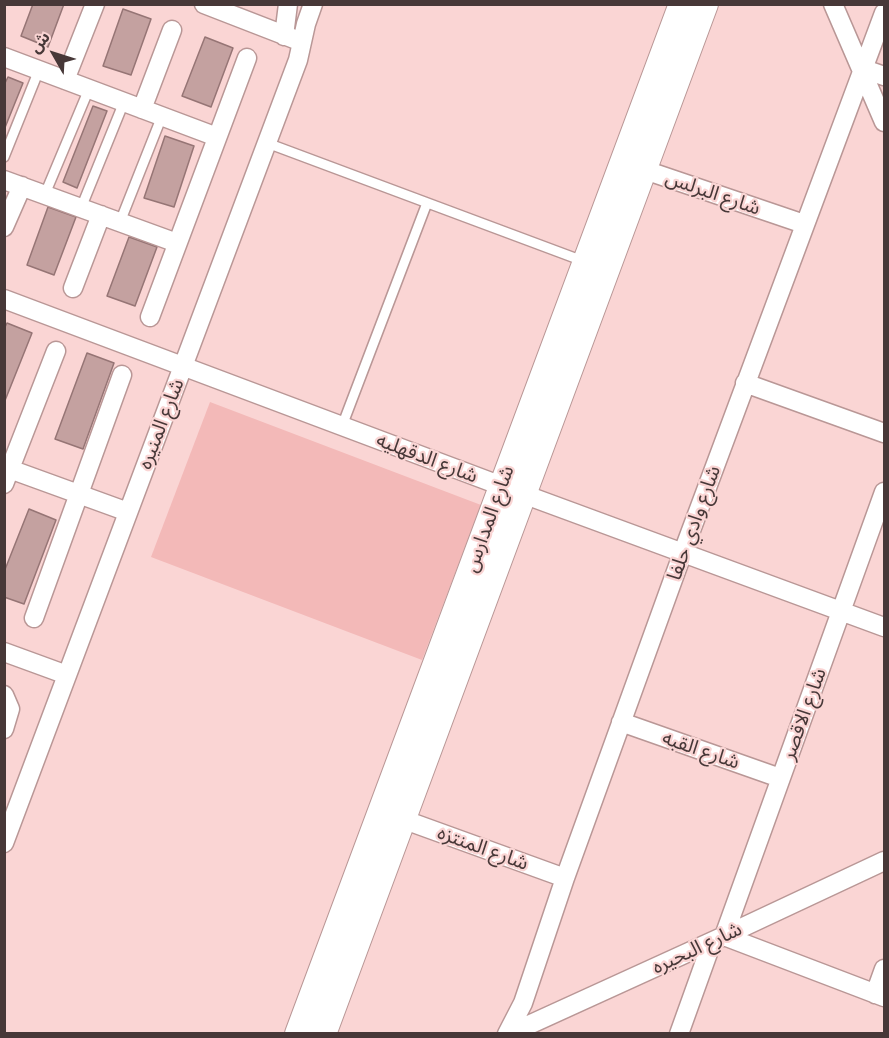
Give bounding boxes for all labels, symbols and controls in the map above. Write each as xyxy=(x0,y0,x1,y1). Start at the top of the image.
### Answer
north arrow xyxy=(24,24,84,84)
text: ش xyxy=(25,28,54,57)
street label: شارع البرلس xyxy=(662,166,764,220)
street label: شارع المنيره xyxy=(133,375,189,473)
street label: شارع الدقهليه xyxy=(373,428,481,488)
street label: شارع المدارس xyxy=(459,462,519,576)
street label: شارع وادي حلفا xyxy=(662,462,726,584)
street label: شارع الاقصر xyxy=(776,665,832,763)
street label: شارع القبه xyxy=(659,726,743,774)
street label: شارع المنتزه xyxy=(434,820,532,876)
street label: شارع البحيره xyxy=(648,917,746,979)

